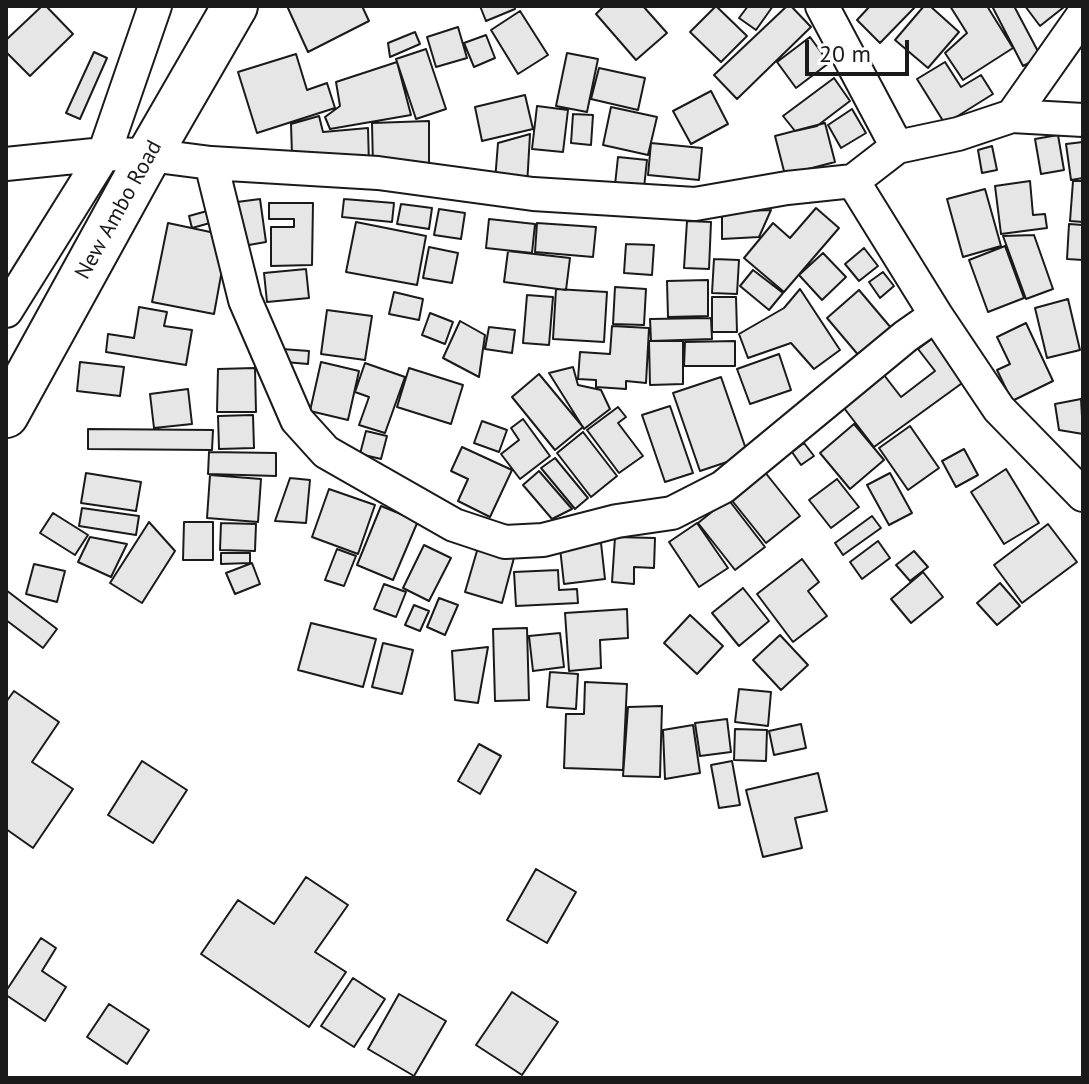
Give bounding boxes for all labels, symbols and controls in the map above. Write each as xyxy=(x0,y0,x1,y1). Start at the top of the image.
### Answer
scale bar xyxy=(809,24,913,74)
text: 20 m xyxy=(819,38,871,69)
street label: New Ambo Road xyxy=(70,136,168,284)

